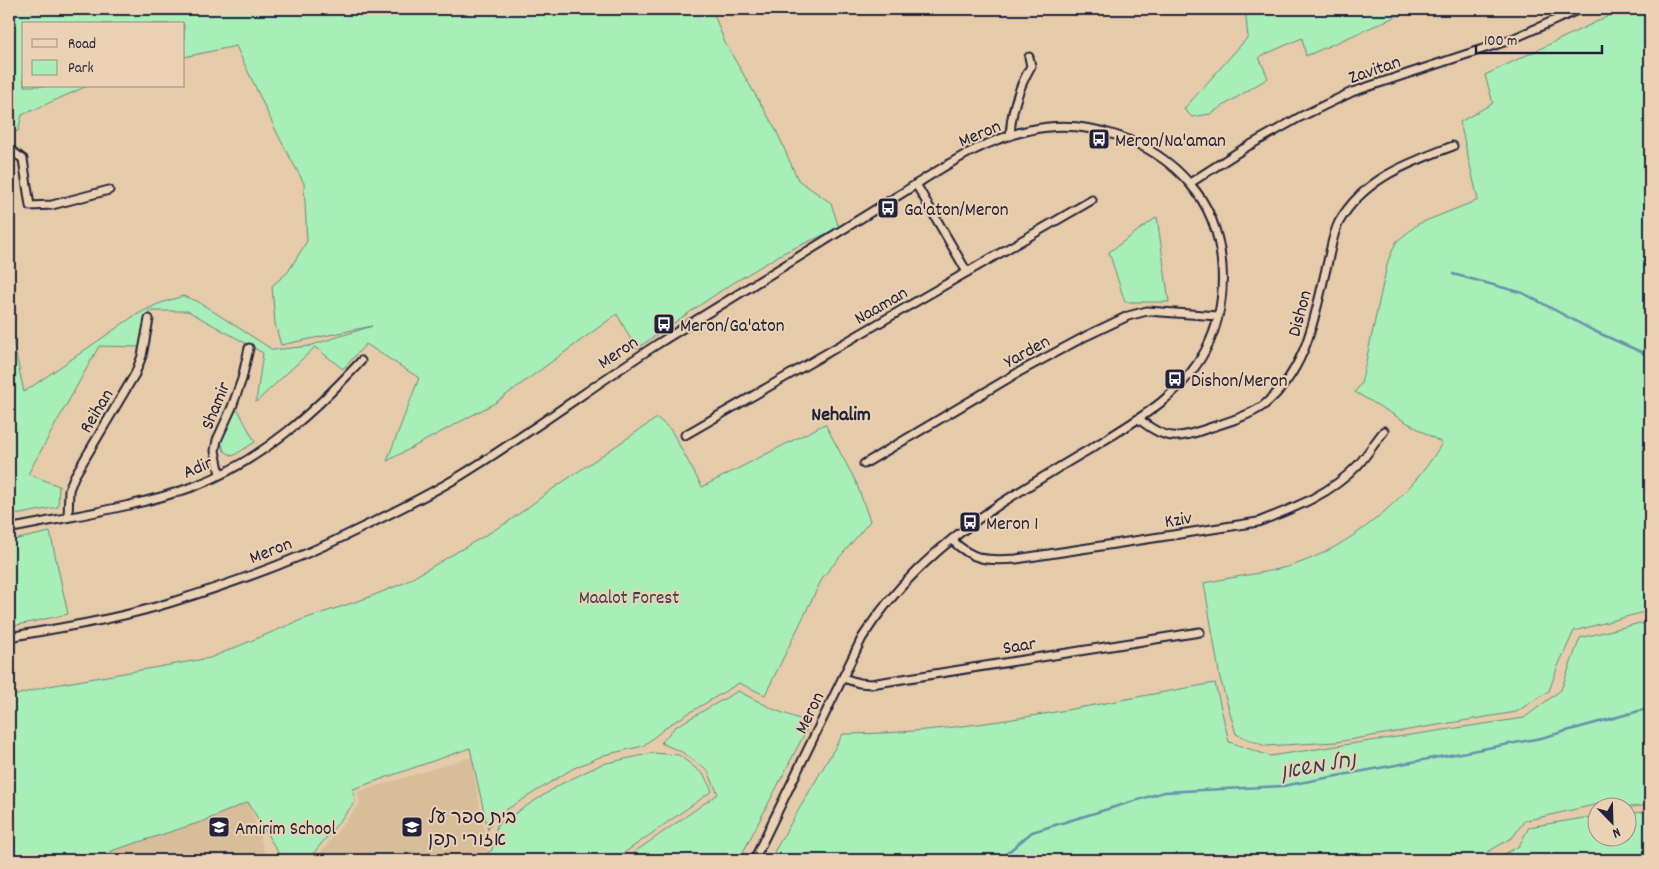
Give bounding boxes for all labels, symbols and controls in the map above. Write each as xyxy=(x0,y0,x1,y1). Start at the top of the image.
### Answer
legend xyxy=(22,22,185,88)
scale bar xyxy=(1476,22,1603,54)
text: 100 m xyxy=(1484,31,1517,53)
text: Road xyxy=(68,34,96,56)
street label: Zavitan xyxy=(1346,50,1405,93)
text: Park xyxy=(68,58,94,80)
street label: Meron xyxy=(955,114,1006,156)
bus stop icon: Meron/Na'aman xyxy=(1087,127,1111,151)
place label: Meron/Na'aman xyxy=(1115,129,1226,156)
bus stop icon: Ga'aton/Meron xyxy=(876,196,900,220)
place label: Ga'aton/Meron xyxy=(904,198,1009,225)
street label: Naaman xyxy=(850,281,914,333)
street label: Dishon xyxy=(1282,288,1321,340)
bus stop icon: Meron/Ga'aton xyxy=(652,312,676,336)
place label: Meron/Ga'aton xyxy=(680,314,785,341)
street label: Yarden xyxy=(1000,329,1056,377)
street label: Meron xyxy=(593,330,645,377)
bus stop icon: Dishon/Meron xyxy=(1163,367,1187,391)
place label: Dishon/Meron xyxy=(1191,369,1287,396)
street label: Shamir xyxy=(195,378,239,434)
street label: Reihan xyxy=(74,384,122,439)
district label: Nehalim xyxy=(811,402,871,430)
street label: Adir xyxy=(179,451,217,487)
street label: Kziv xyxy=(1163,506,1194,537)
bus stop icon: Meron 1 xyxy=(958,510,982,534)
place label: Meron 1 xyxy=(986,512,1038,539)
street label: Meron xyxy=(246,532,297,573)
park label: Maalot Forest xyxy=(579,586,679,613)
street label: Saar xyxy=(1001,632,1038,663)
street label: Meron xyxy=(789,688,833,739)
water label: נחל משאן xyxy=(1278,747,1360,789)
north arrow xyxy=(1586,796,1636,846)
place label: בית ספר על אזורי תפן xyxy=(428,806,516,855)
school or university icon: Amirim School xyxy=(207,815,231,839)
school or university icon: בית ספר על אזורי תפן xyxy=(400,815,424,839)
place label: Amirim School xyxy=(235,817,336,844)
text: N xyxy=(1609,822,1623,843)

